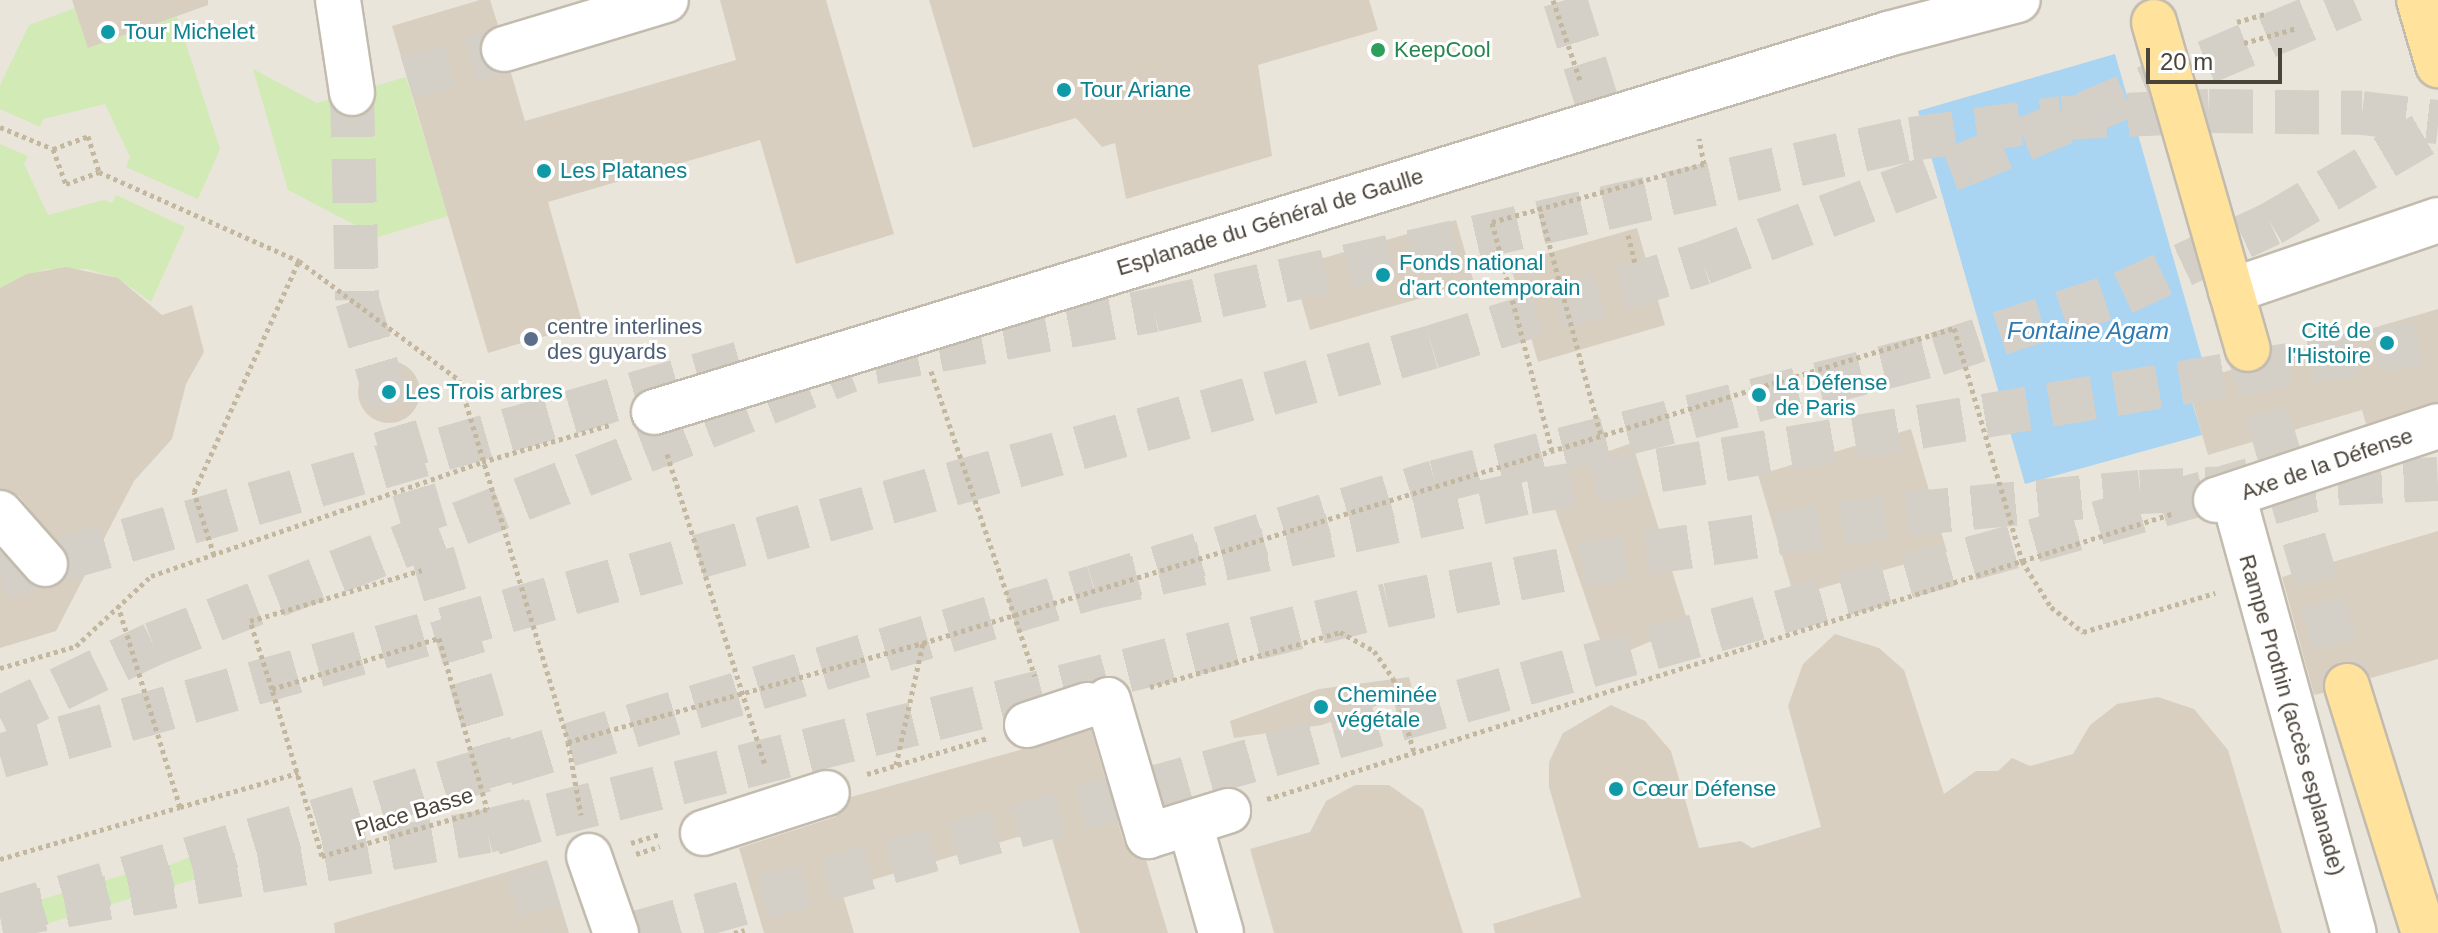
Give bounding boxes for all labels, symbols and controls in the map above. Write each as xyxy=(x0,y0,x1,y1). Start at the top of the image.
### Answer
place label: Tour Michelet xyxy=(124,19,255,45)
marker: Tour Michelet xyxy=(99,23,117,41)
scale bar xyxy=(2150,32,2286,82)
place label: KeepCool xyxy=(1394,37,1491,63)
marker: KeepCool xyxy=(1369,41,1387,59)
text: 20 m xyxy=(2160,48,2213,75)
place label: Tour Ariane xyxy=(1080,77,1193,103)
marker: Tour Ariane xyxy=(1055,81,1073,99)
place label: Les Platanes xyxy=(560,158,687,184)
marker: Les Platanes xyxy=(535,162,553,180)
street label: Esplanade du Général de Gaulle xyxy=(1114,163,1426,281)
place label: Fonds national d'art contemporain xyxy=(1399,249,1581,300)
marker: Fonds national d'art contemporain xyxy=(1374,266,1392,284)
place label: centre interlines des guyards xyxy=(547,313,702,364)
water label: Fontaine Agam xyxy=(2007,317,2169,345)
place label: Cité de l'Histoire xyxy=(2287,317,2371,368)
marker: centre interlines des guyards xyxy=(522,330,540,348)
marker: Cité de l'Histoire xyxy=(2378,334,2396,352)
place label: La Défense de Paris xyxy=(1775,369,1888,420)
place label: Les Trois arbres xyxy=(405,379,563,405)
marker: Les Trois arbres xyxy=(380,383,398,401)
marker: La Défense de Paris xyxy=(1750,386,1768,404)
street label: Axe de la Défense xyxy=(2238,422,2416,506)
street label: Rampe Prothin (accès esplanade) xyxy=(2233,551,2351,879)
place label: Cheminée végétale xyxy=(1337,681,1437,732)
marker: Cheminée végétale xyxy=(1312,698,1330,716)
place label: Cœur Défense xyxy=(1632,776,1776,802)
marker: Cœur Défense xyxy=(1607,780,1625,798)
street label: Place Basse xyxy=(352,781,476,843)

